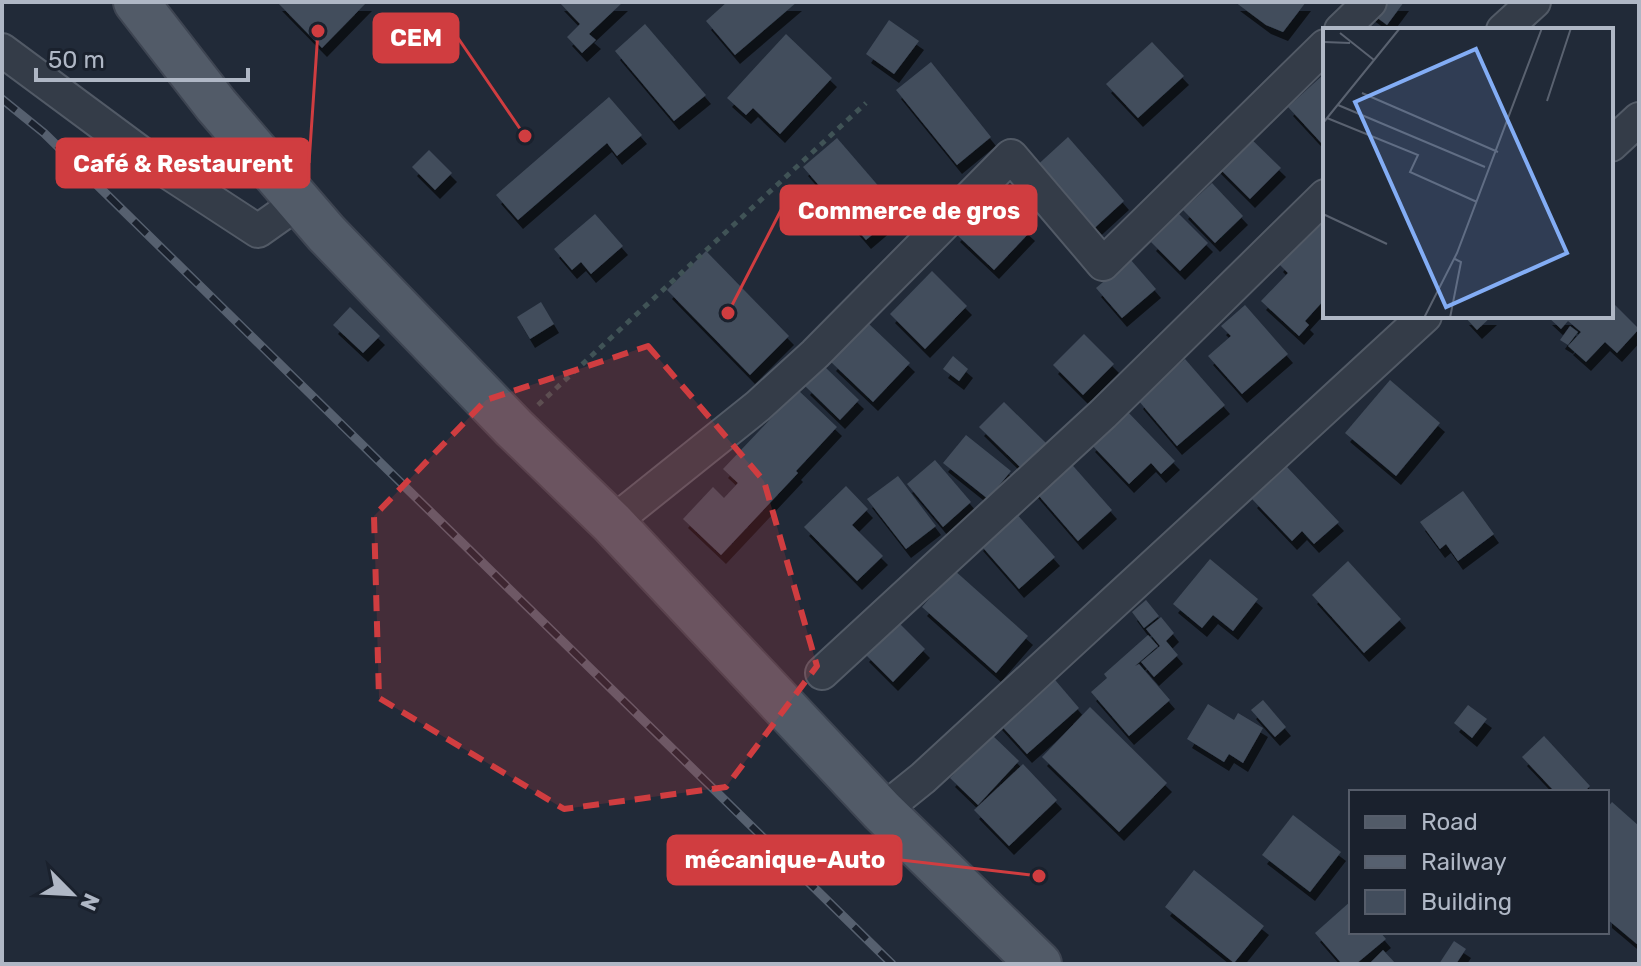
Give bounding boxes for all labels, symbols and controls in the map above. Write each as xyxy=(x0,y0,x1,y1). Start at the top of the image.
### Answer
callout: CEM xyxy=(374,14,458,62)
text: CEM xyxy=(390,24,442,52)
inset map xyxy=(1323,28,1613,318)
scale bar xyxy=(36,32,248,82)
text: 50 m xyxy=(48,46,105,74)
callout: Café & Restaurent xyxy=(57,139,309,187)
text: Café & Restaurent xyxy=(73,150,293,178)
callout: Commerce de gros xyxy=(781,186,1036,234)
text: Commerce de gros xyxy=(798,197,1020,225)
legend xyxy=(1349,790,1609,934)
text: Road xyxy=(1421,808,1478,836)
callout: mécanique-Auto xyxy=(668,836,901,884)
text: mécanique-Auto xyxy=(685,846,885,874)
text: Railway xyxy=(1421,848,1507,876)
north arrow xyxy=(32,854,112,934)
text: Building xyxy=(1421,888,1512,916)
text: N xyxy=(74,889,105,915)

